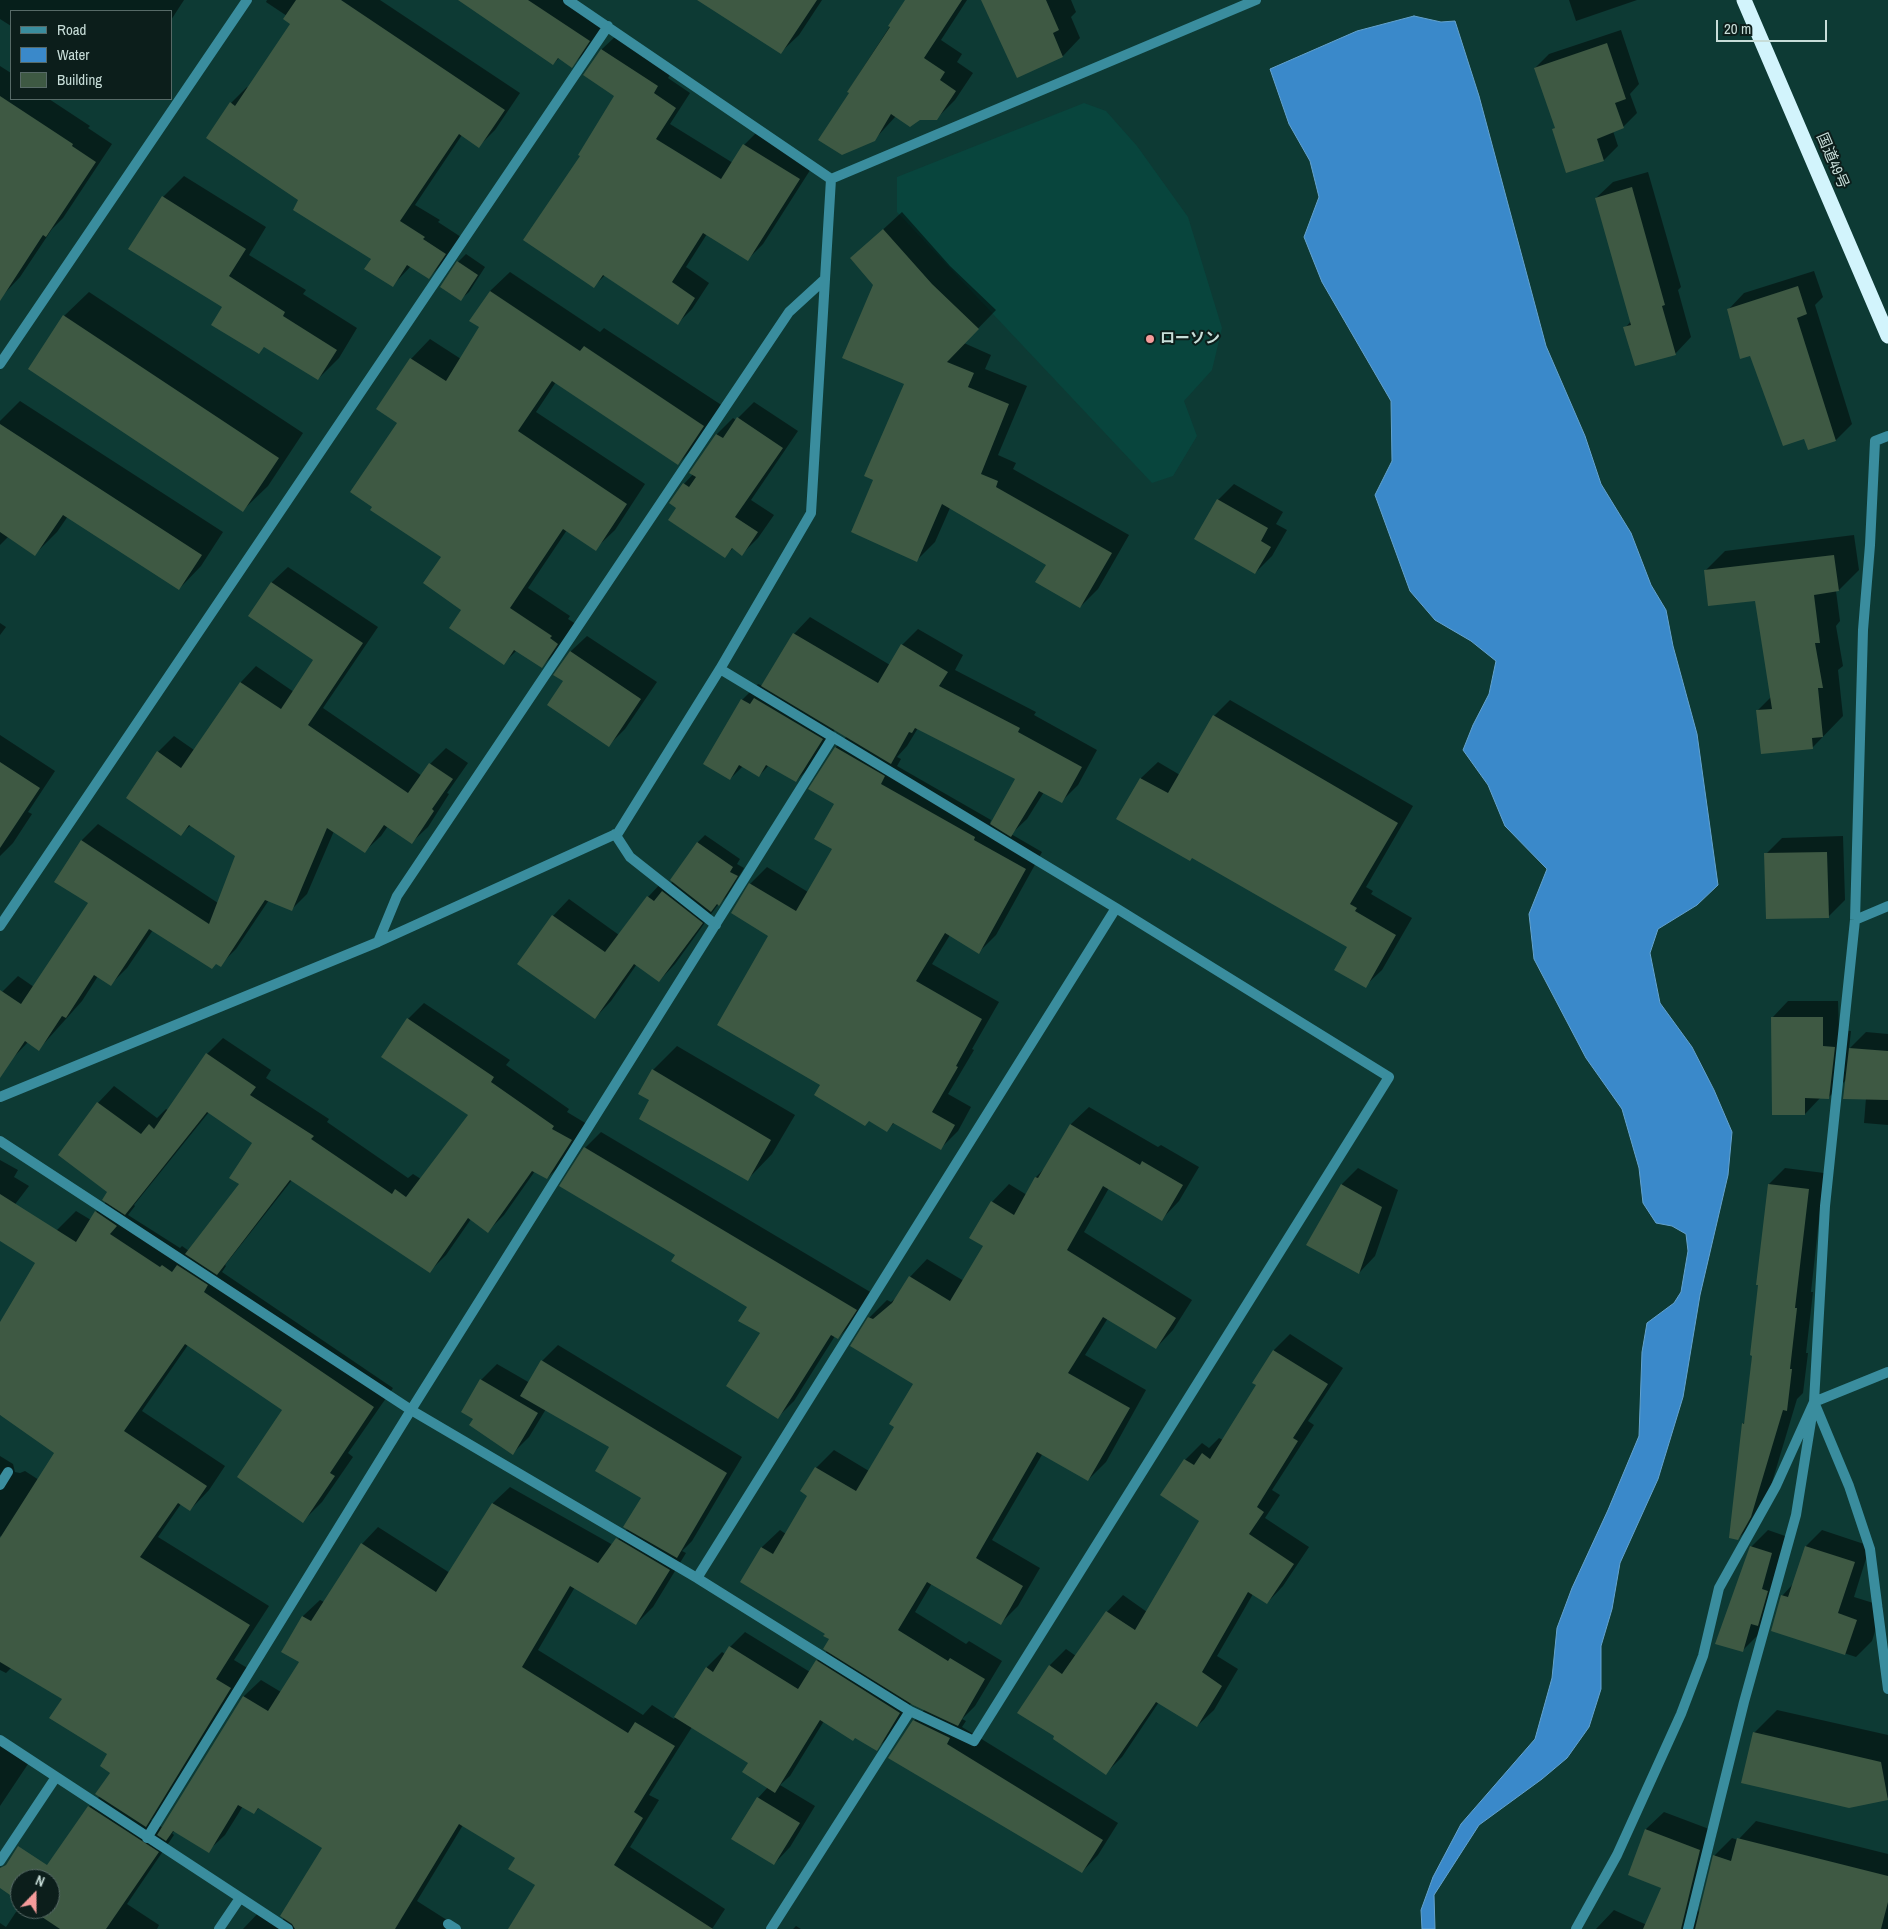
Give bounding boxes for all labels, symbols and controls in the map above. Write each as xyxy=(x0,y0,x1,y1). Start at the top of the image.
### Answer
legend xyxy=(10,10,172,100)
scale bar xyxy=(1718,10,1829,42)
text: 20 m xyxy=(1724,18,1751,39)
text: Road xyxy=(57,19,86,40)
text: Water xyxy=(57,44,89,65)
text: Building xyxy=(57,69,102,90)
street label: 国道49号 xyxy=(1812,130,1852,192)
place label: ローソン xyxy=(1160,330,1220,348)
marker: ローソン xyxy=(1144,333,1156,345)
north arrow xyxy=(10,1869,60,1919)
text: N xyxy=(33,1871,47,1891)

